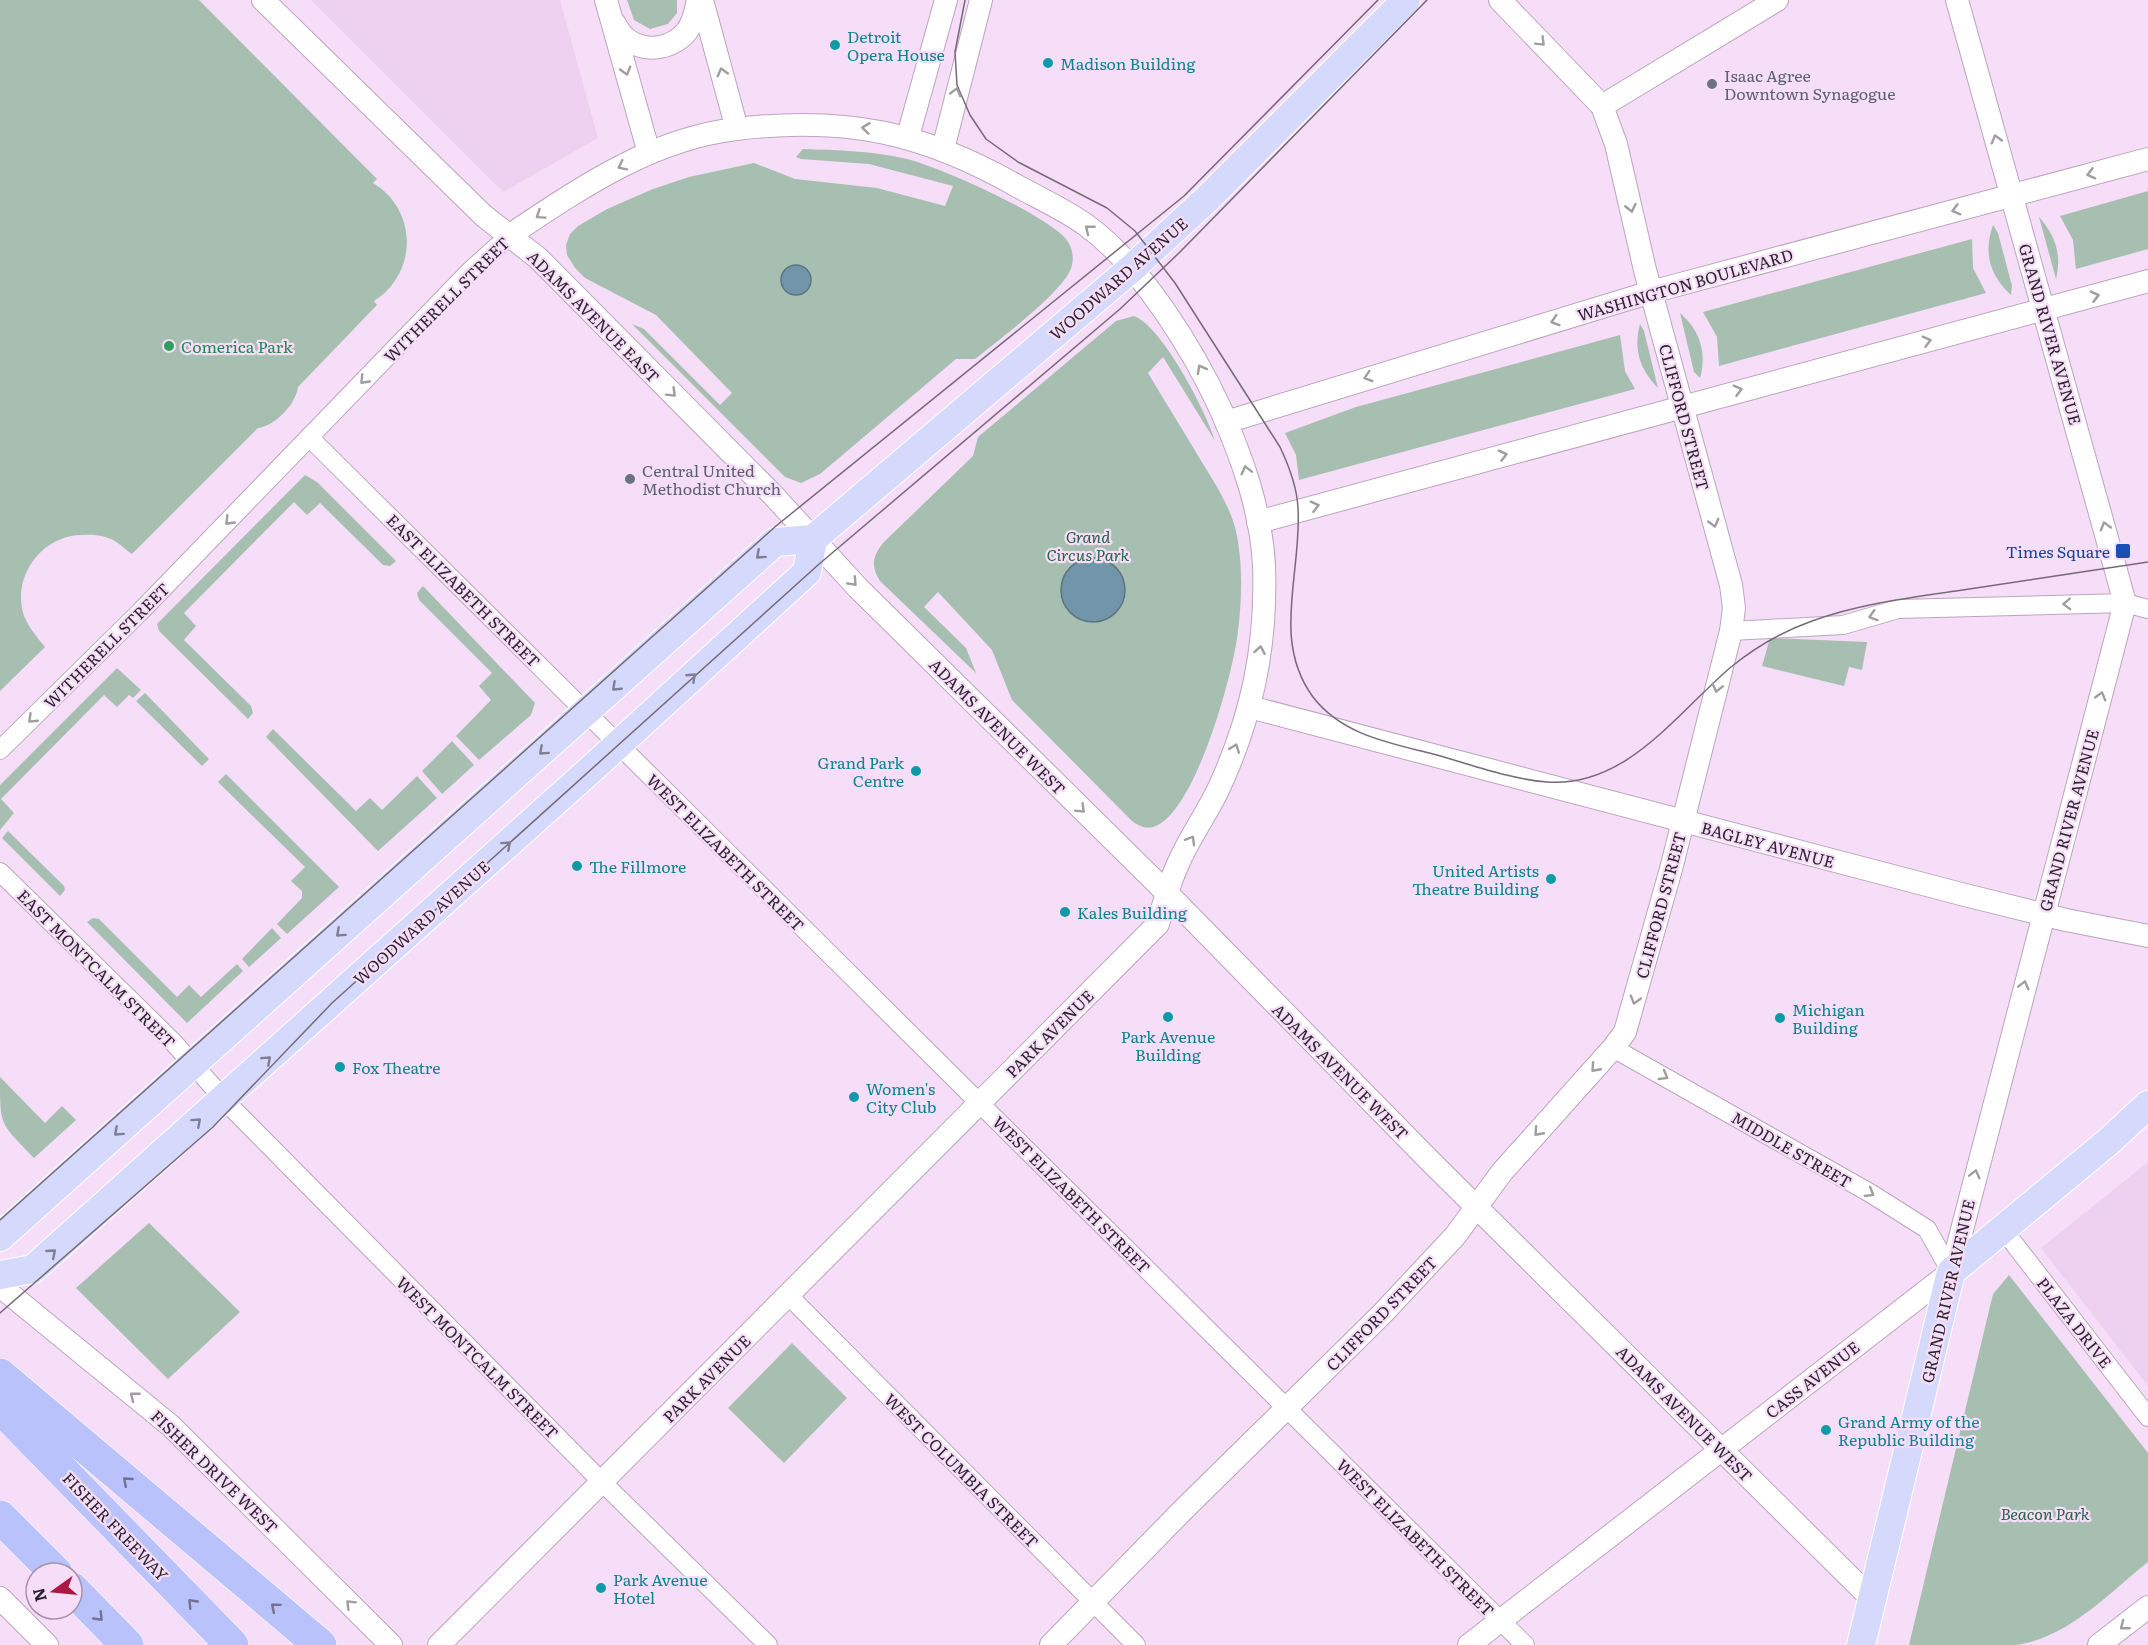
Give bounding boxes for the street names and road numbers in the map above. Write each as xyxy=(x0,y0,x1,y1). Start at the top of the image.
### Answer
street label: WOODWARD AVENUE xyxy=(1044,211,1192,345)
street label: WITHERELL STREET xyxy=(378,231,514,367)
street label: GRAND RIVER AVENUE xyxy=(2014,240,2088,428)
street label: WASHINGTON BOULEVARD xyxy=(1574,242,1796,326)
street label: ADAMS AVENUE EAST xyxy=(522,244,666,388)
street label: CLIFFORD STREET xyxy=(1654,341,1716,493)
street label: EAST ELIZABETH STREET xyxy=(382,508,546,672)
street label: WITHERELL STREET xyxy=(38,577,174,713)
street label: ADAMS AVENUE WEST xyxy=(924,652,1072,800)
street label: GRAND RIVER AVENUE xyxy=(2032,726,2104,914)
street label: WEST ELIZABETH STREET xyxy=(642,768,810,936)
street label: BAGLEY AVENUE xyxy=(1699,815,1837,873)
street label: CLIFFORD STREET xyxy=(1629,829,1691,981)
street label: WOODWARD AVENUE xyxy=(347,854,495,990)
street label: EAST MONTCALM STREET xyxy=(12,883,182,1053)
street label: PARK AVENUE xyxy=(1000,984,1098,1082)
street label: ADAMS AVENUE WEST xyxy=(1267,997,1415,1145)
street label: MIDDLE STREET xyxy=(1728,1105,1857,1193)
street label: WEST ELIZABETH STREET xyxy=(988,1110,1156,1278)
street label: GRAND RIVER AVENUE xyxy=(1914,1197,1980,1385)
street label: CLIFFORD STREET xyxy=(1320,1250,1442,1376)
street label: WEST MONTCALM STREET xyxy=(391,1270,565,1444)
street label: PLAZA DRIVE xyxy=(2032,1271,2118,1373)
street label: PARK AVENUE xyxy=(657,1329,755,1427)
street label: CASS AVENUE xyxy=(1760,1335,1864,1423)
street label: ADAMS AVENUE WEST xyxy=(1611,1339,1759,1487)
street label: WEST COLUMBIA STREET xyxy=(879,1387,1045,1553)
street label: FISHER DRIVE WEST xyxy=(146,1404,284,1538)
street label: WEST ELIZABETH STREET xyxy=(1332,1453,1500,1621)
street label: FISHER FREEWAY xyxy=(58,1466,175,1586)

